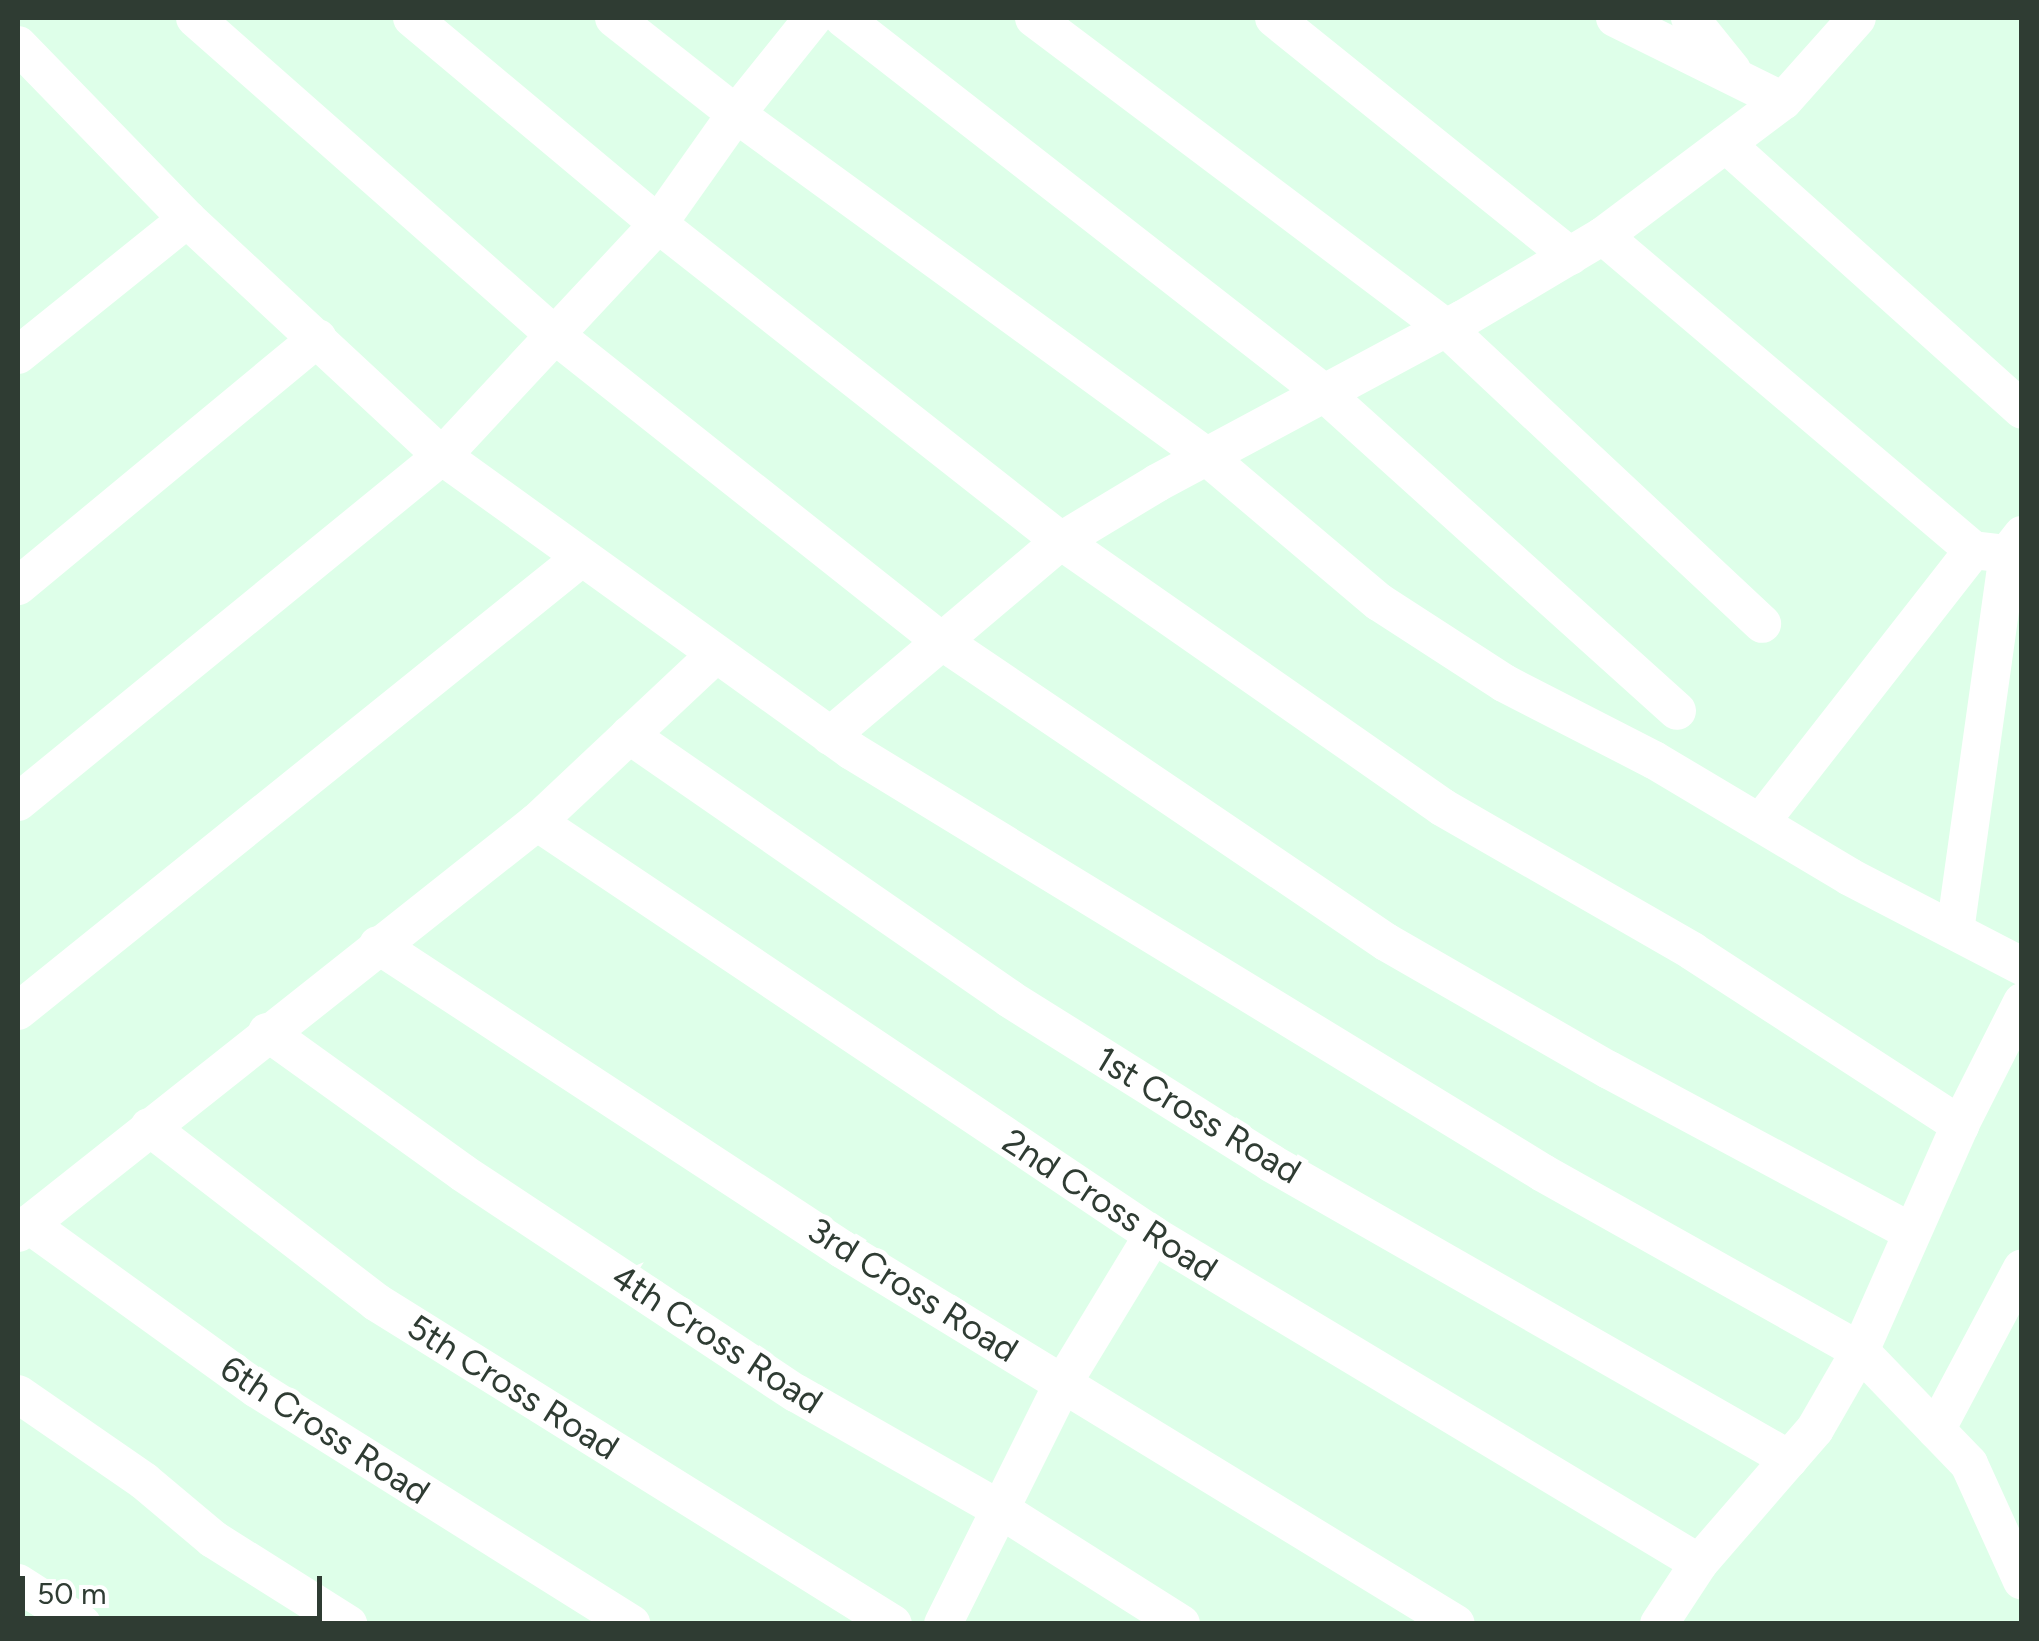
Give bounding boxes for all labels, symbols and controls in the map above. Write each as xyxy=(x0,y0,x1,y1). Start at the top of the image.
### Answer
street label: 1st Cross Road xyxy=(1088,1037,1308,1193)
street label: 2nd Cross Road xyxy=(995,1120,1225,1290)
street label: 3rd Cross Road xyxy=(800,1209,1026,1371)
street label: 4th Cross Road xyxy=(604,1255,830,1423)
street label: 5th Cross Road xyxy=(400,1305,626,1469)
street label: 6th Cross Road xyxy=(213,1347,437,1513)
scale bar xyxy=(25,1556,328,1618)
text: 50 m xyxy=(37,1575,106,1612)

